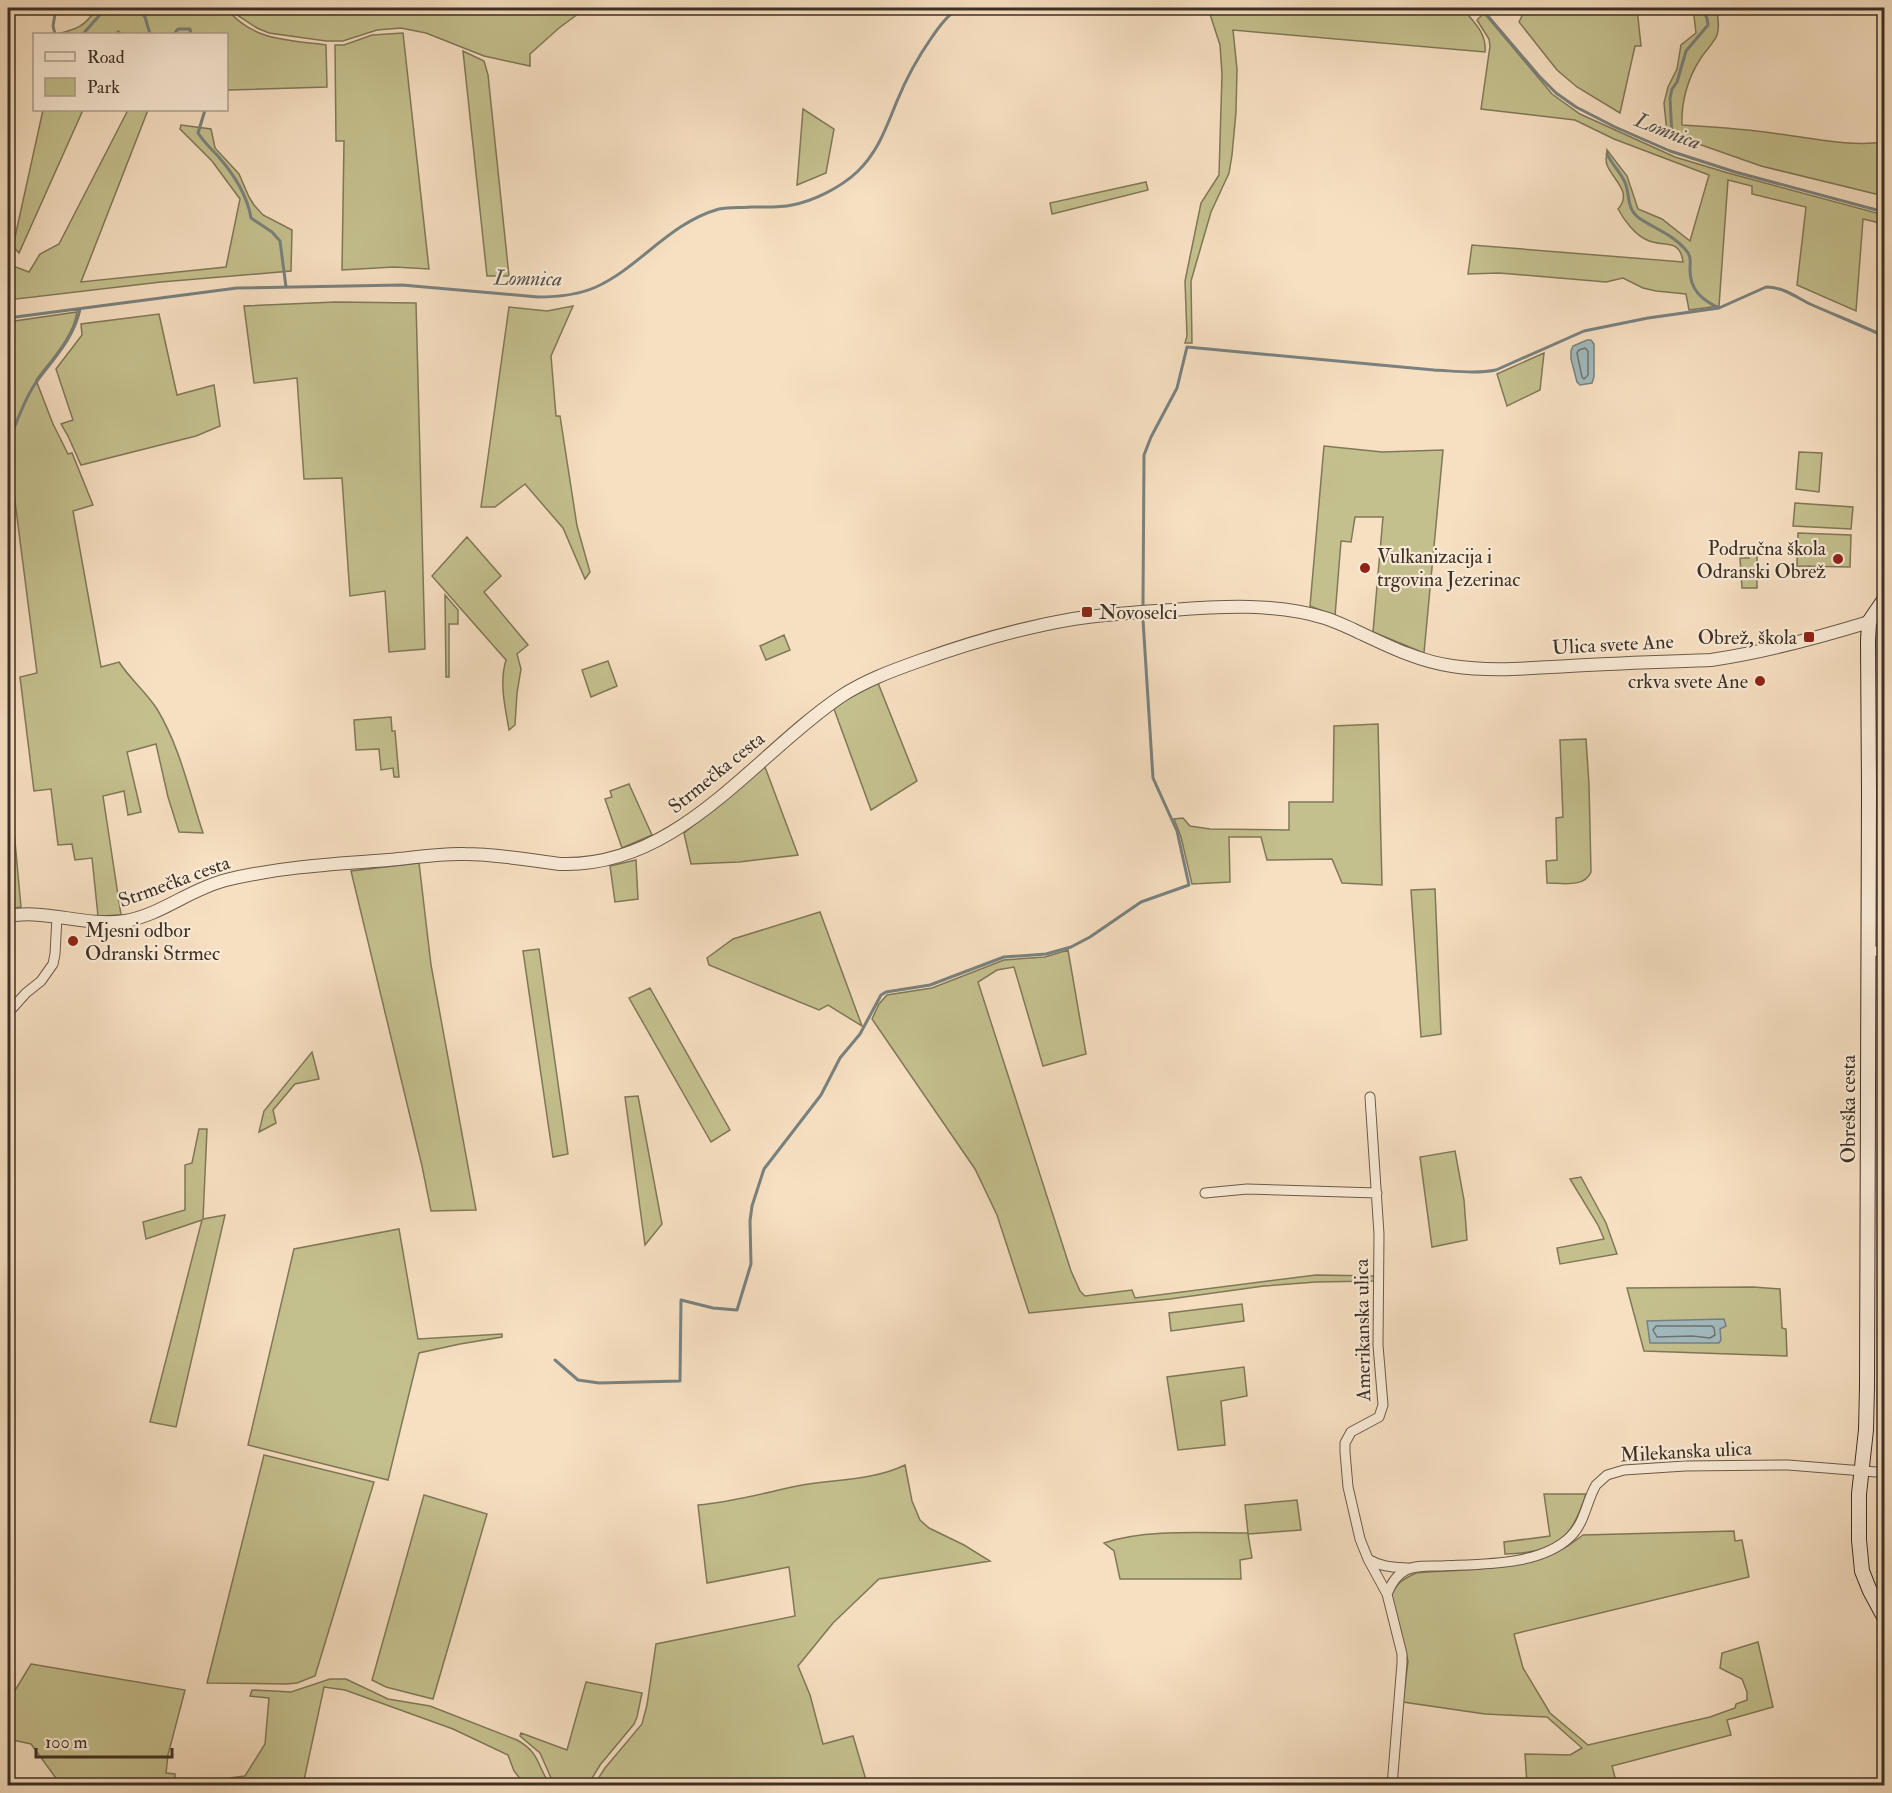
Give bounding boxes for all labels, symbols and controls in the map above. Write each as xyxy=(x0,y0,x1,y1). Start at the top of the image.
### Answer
legend xyxy=(33,33,228,111)
text: Road xyxy=(87,46,125,69)
text: Park xyxy=(87,76,120,99)
water label: Lomnica xyxy=(1630,106,1705,156)
water label: Lomnica xyxy=(493,264,563,293)
place label: Područna škola Odranski Obrež xyxy=(1696,536,1827,584)
place label: Vulkanizacija i trgovina Jezerinac xyxy=(1377,544,1520,592)
marker: Područna škola Odranski Obrež xyxy=(1831,552,1845,566)
marker: Vulkanizacija i trgovina Jezerinac xyxy=(1358,561,1372,575)
place label: Novoselci xyxy=(1099,600,1178,625)
marker: Novoselci xyxy=(1080,605,1094,619)
place label: Obrež, škola xyxy=(1698,625,1798,650)
street label: Ulica svete Ane xyxy=(1552,629,1674,660)
marker: Obrež, škola xyxy=(1802,630,1816,644)
place label: crkva svete Ane xyxy=(1628,669,1748,694)
marker: crkva svete Ane xyxy=(1753,674,1767,688)
street label: Strmečka cesta xyxy=(663,725,770,819)
street label: Strmečka cesta xyxy=(115,849,234,913)
place label: Mjesni odbor Odranski Strmec xyxy=(85,918,220,966)
marker: Mjesni odbor Odranski Strmec xyxy=(66,934,80,948)
street label: Obreška cesta xyxy=(1836,1054,1861,1163)
street label: Amerikanska ulica xyxy=(1349,1258,1376,1403)
street label: Milekanska ulica xyxy=(1620,1436,1753,1467)
scale bar xyxy=(36,1721,172,1759)
text: 100 m xyxy=(45,1731,88,1754)

